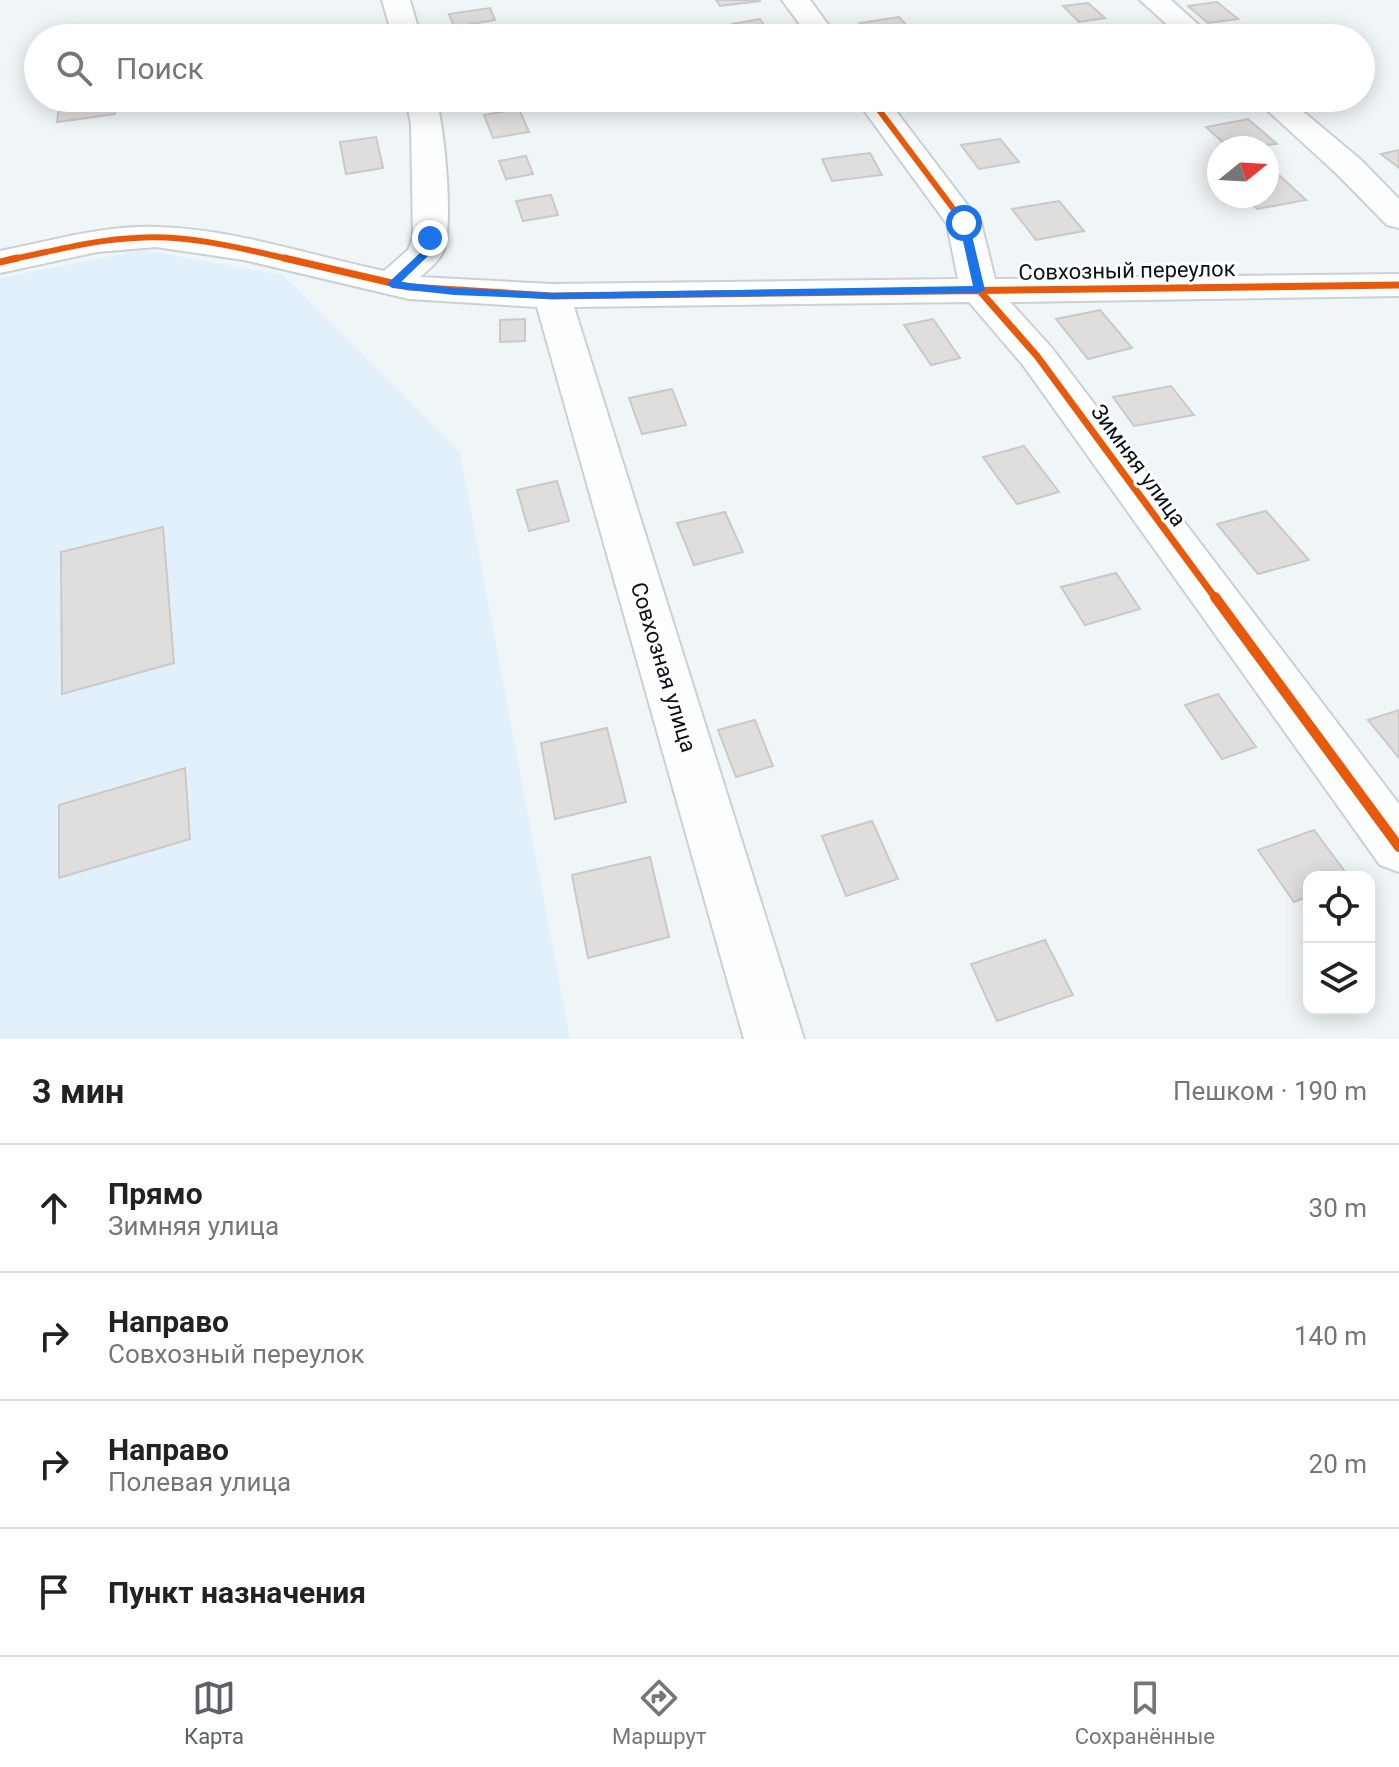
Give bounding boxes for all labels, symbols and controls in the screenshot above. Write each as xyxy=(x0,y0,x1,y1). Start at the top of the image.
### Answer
search box xyxy=(24,24,1375,112)
icon: search xyxy=(52,46,96,90)
text: Поиск xyxy=(116,51,204,86)
north arrow xyxy=(1207,136,1279,208)
route start xyxy=(946,205,982,241)
route end xyxy=(412,220,448,256)
street label: Совхозный переулок xyxy=(1018,256,1236,285)
street label: Зимняя улица xyxy=(1086,399,1191,531)
street label: Совхозная улица xyxy=(626,579,701,755)
map controls xyxy=(1303,871,1375,1015)
button: locate xyxy=(1303,871,1375,943)
button: layers xyxy=(1303,943,1375,1015)
text: 3 мин xyxy=(32,1071,124,1111)
text: Пешком · 190 m xyxy=(1173,1076,1367,1106)
text: Прямо xyxy=(108,1176,203,1211)
icon: ahead xyxy=(32,1186,76,1230)
text: 30 m xyxy=(1309,1193,1367,1223)
text: Зимняя улица xyxy=(108,1211,279,1241)
text: Направо xyxy=(108,1304,229,1339)
icon: right xyxy=(32,1314,76,1358)
text: 140 m xyxy=(1294,1321,1367,1351)
text: Совхозный переулок xyxy=(108,1339,365,1369)
text: Направо xyxy=(108,1432,229,1467)
icon: right xyxy=(32,1442,76,1486)
text: 20 m xyxy=(1309,1449,1367,1479)
text: Полевая улица xyxy=(108,1467,291,1497)
icon: arrive xyxy=(32,1570,76,1614)
text: Пункт назначения xyxy=(108,1575,366,1610)
tab: Карта xyxy=(184,1676,244,1749)
tab: Маршрут xyxy=(612,1676,707,1749)
tab: Сохранённые xyxy=(1075,1676,1215,1749)

